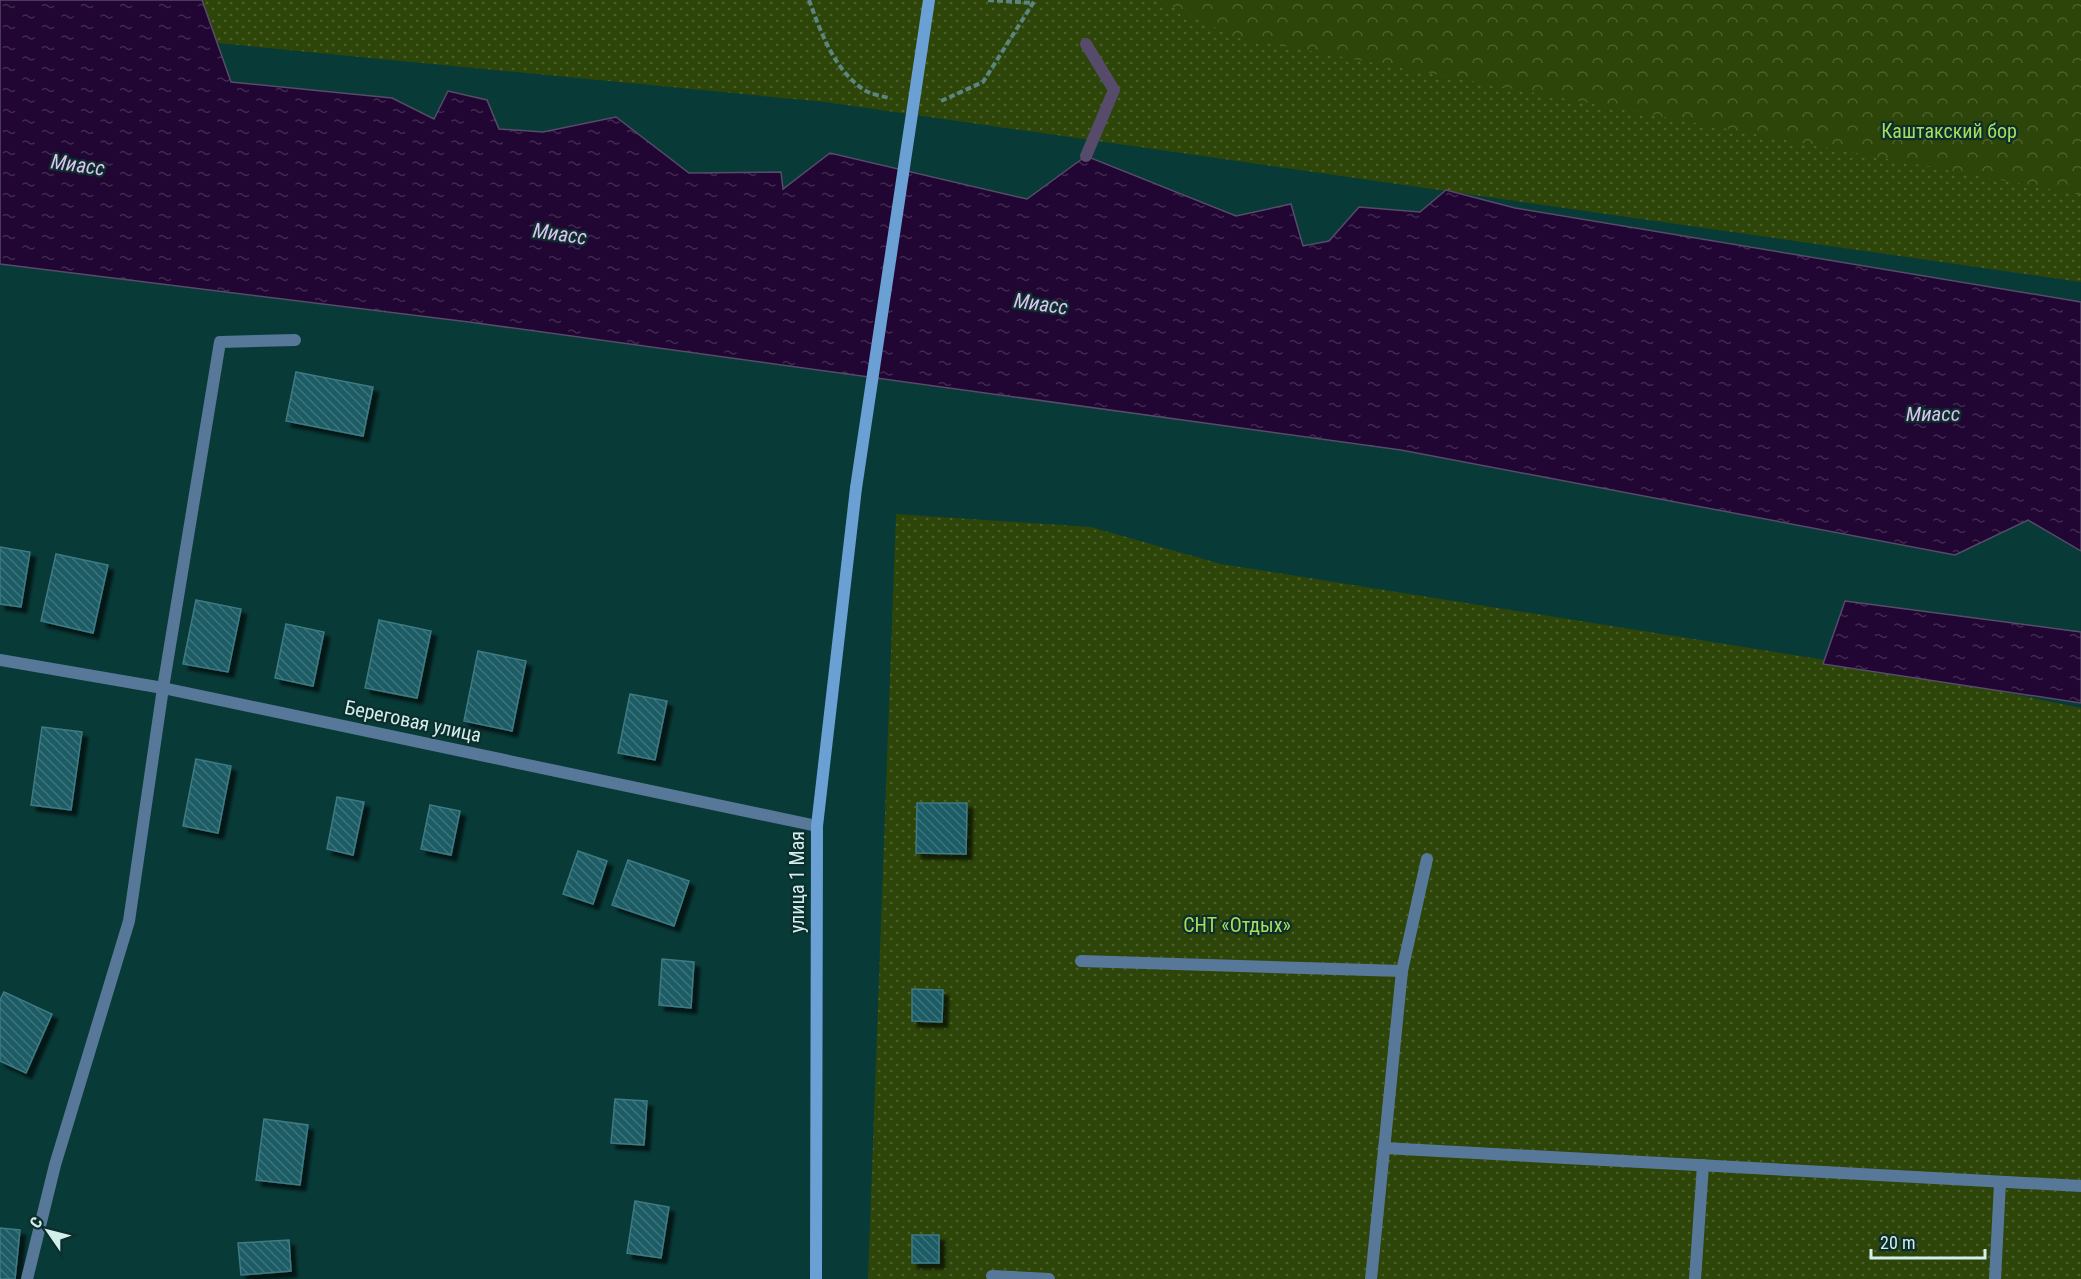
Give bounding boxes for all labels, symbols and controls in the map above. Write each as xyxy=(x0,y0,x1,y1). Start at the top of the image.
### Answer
park label: Каштакский бор xyxy=(1881,119,2017,143)
water label: Миасс xyxy=(49,149,107,181)
water label: Миасс xyxy=(531,218,589,250)
water label: Миасс xyxy=(1012,288,1070,320)
water label: Миасс xyxy=(1906,402,1960,426)
street label: Береговая улица xyxy=(342,695,484,747)
street label: улица 1 Мая xyxy=(785,831,809,933)
park label: СНТ «Отдых» xyxy=(1183,913,1291,937)
north arrow xyxy=(18,1201,78,1261)
text: С xyxy=(26,1213,47,1232)
scale bar xyxy=(1871,1222,1985,1260)
text: 20 m xyxy=(1880,1232,1915,1253)

